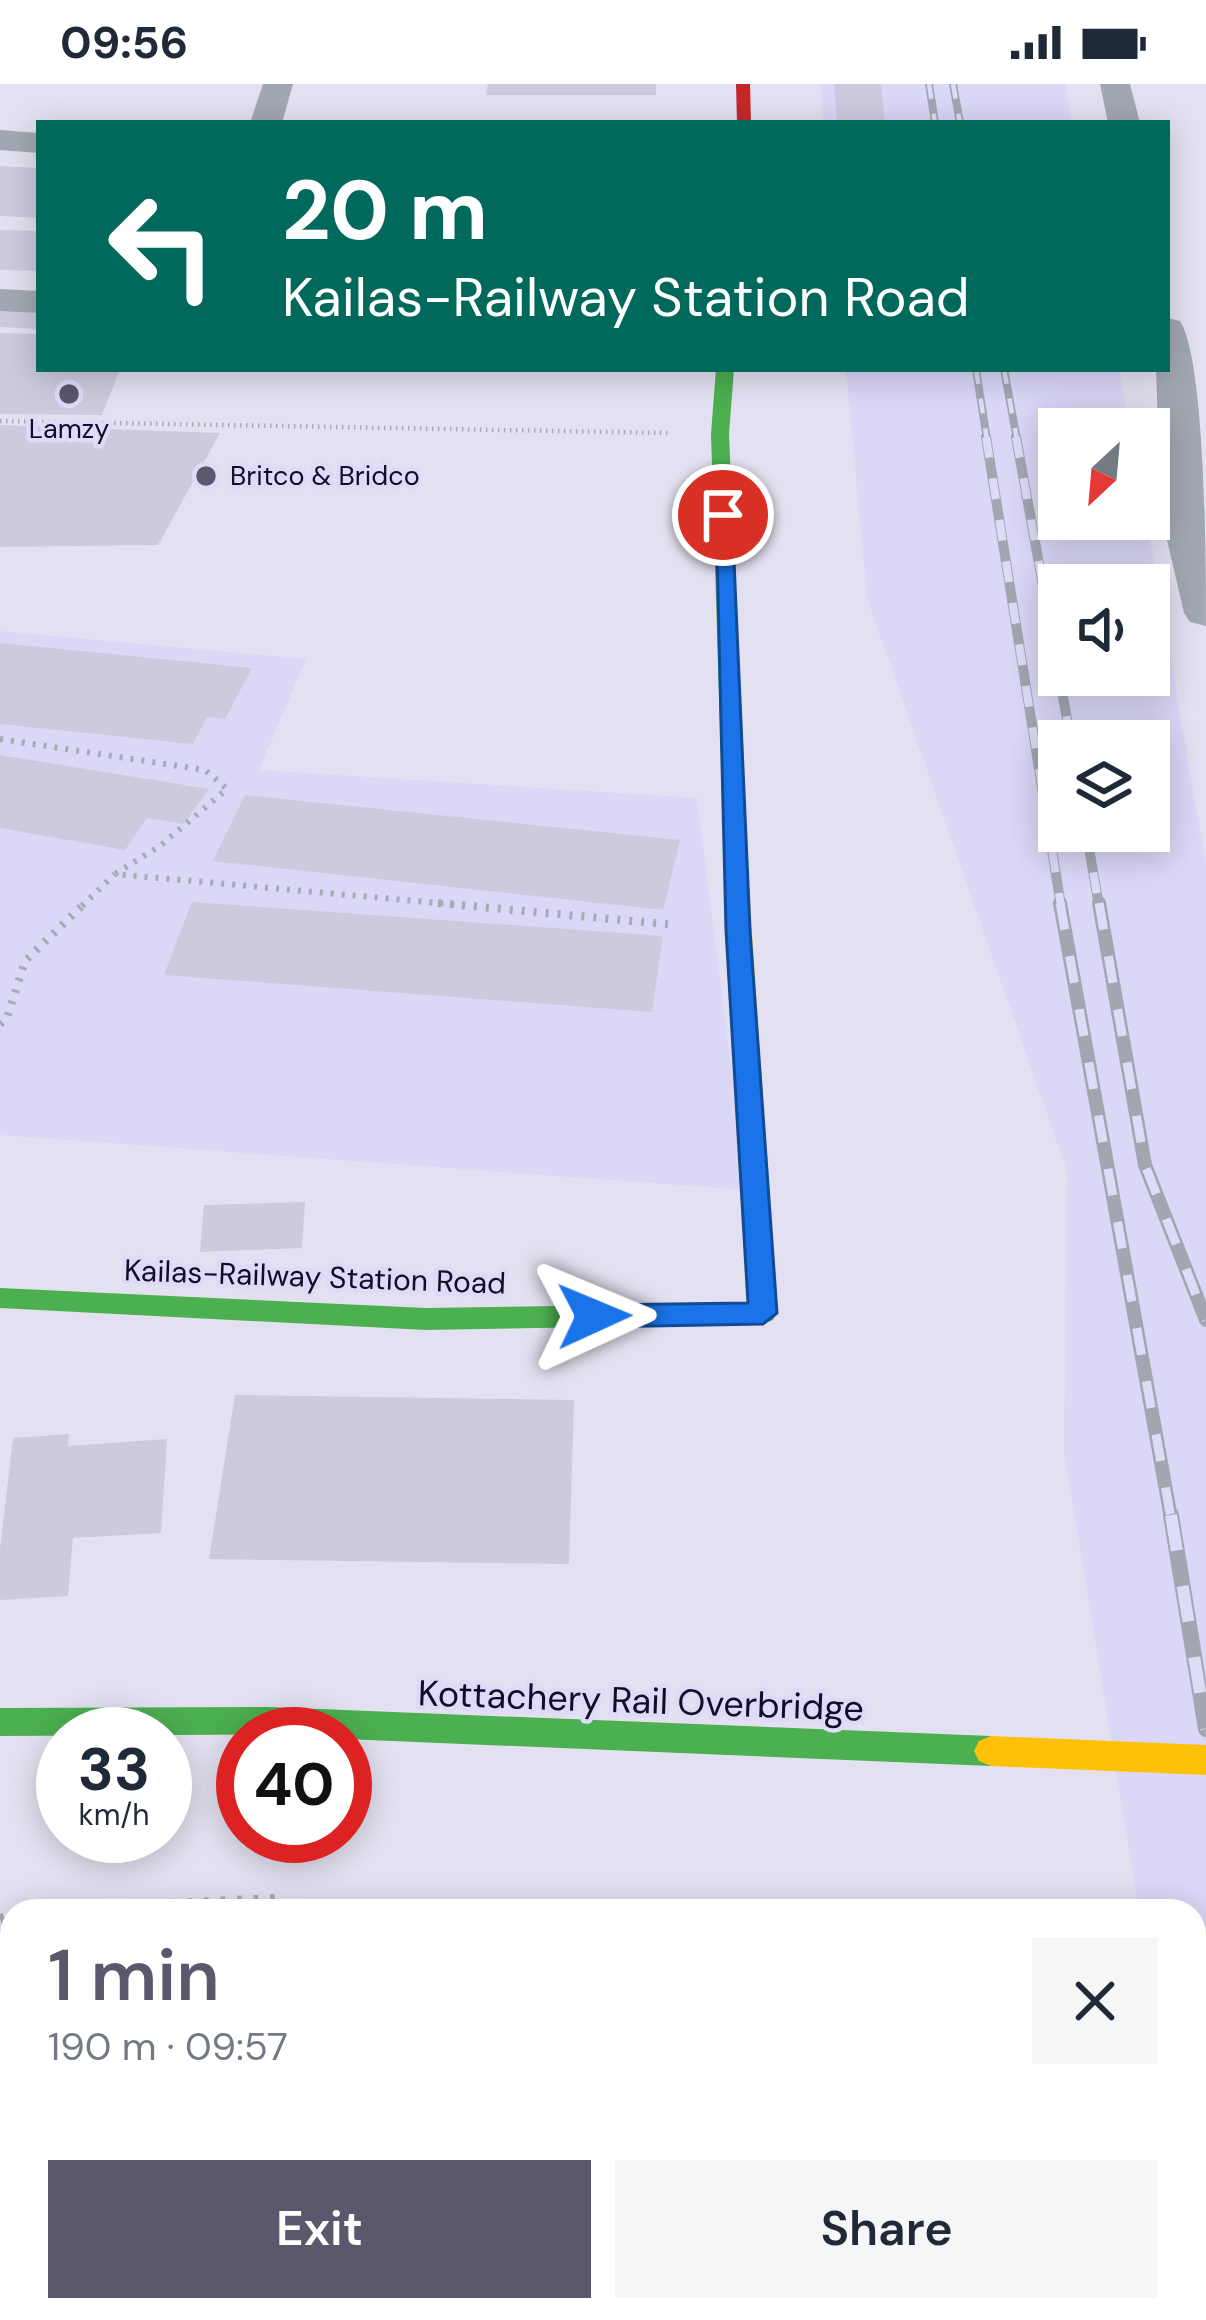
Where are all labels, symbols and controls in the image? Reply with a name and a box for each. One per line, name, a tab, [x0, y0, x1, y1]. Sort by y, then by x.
text: 09:56	[60, 13, 188, 72]
text: 20 m	[282, 156, 488, 265]
icon: left	[84, 168, 240, 324]
text: Kailas-Railway Station Road	[282, 262, 970, 333]
marker: Lamzy	[56, 381, 82, 407]
north arrow	[1038, 408, 1170, 540]
map controls	[1038, 408, 1170, 852]
place label: Lamzy	[29, 411, 109, 446]
place label: Britco & Bridco	[230, 458, 420, 493]
marker: Britco & Bridco	[193, 463, 219, 489]
pin	[672, 464, 774, 566]
icon: arrive	[690, 482, 756, 548]
button: sound	[1038, 564, 1170, 696]
button: layers	[1038, 720, 1170, 852]
street label: Kailas-Railway Station Road	[123, 1250, 507, 1303]
position arrow	[531, 1253, 657, 1379]
street label: Kottachery Rail Overbridge	[417, 1669, 865, 1732]
speed limit sign: 40	[216, 1707, 372, 1863]
text: 33	[78, 1730, 150, 1809]
text: km/h	[79, 1795, 149, 1834]
text: 1 min	[48, 1929, 220, 2022]
button: close	[1032, 1938, 1158, 2064]
text: 190 m · 09:57	[48, 2021, 288, 2072]
button: Exit	[48, 2160, 591, 2298]
button: Share	[615, 2160, 1158, 2298]

